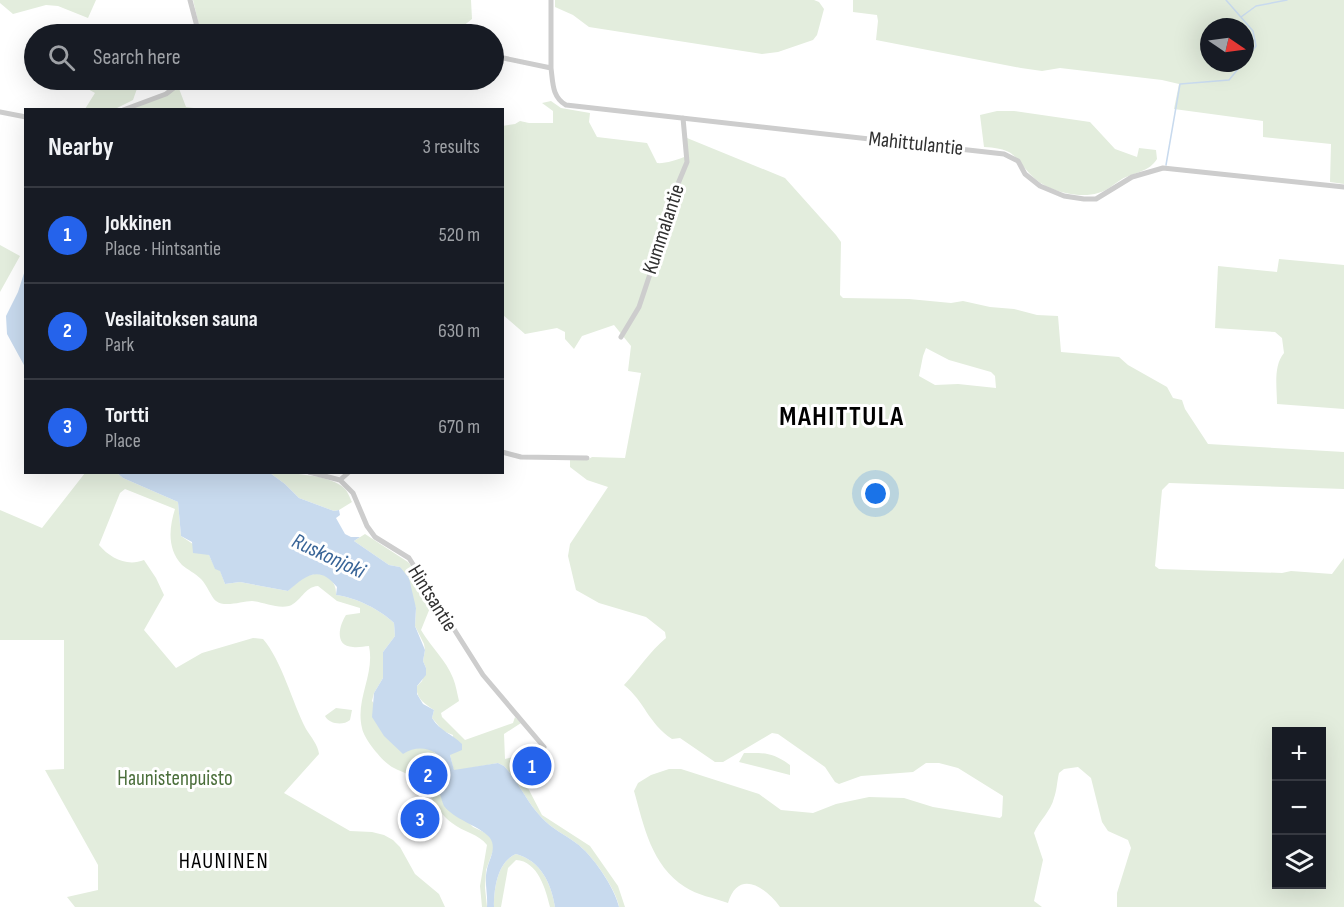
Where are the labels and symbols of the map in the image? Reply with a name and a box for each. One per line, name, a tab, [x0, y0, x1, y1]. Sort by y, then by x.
north arrow	[1200, 18, 1254, 72]
street label: Mahittulantie	[867, 126, 964, 161]
street label: Kummalantie	[637, 181, 690, 277]
district label: MAHITTULA	[779, 401, 905, 433]
your location	[861, 479, 890, 508]
water label: Ruskonjoki	[287, 528, 370, 585]
street label: Hintsantie	[403, 561, 463, 636]
pin: 1	[512, 744, 552, 789]
pin: 2	[408, 752, 448, 798]
park label: Haunistenpuisto	[117, 766, 233, 791]
pin: 3	[400, 796, 440, 842]
district label: HAUNINEN	[179, 848, 269, 875]

